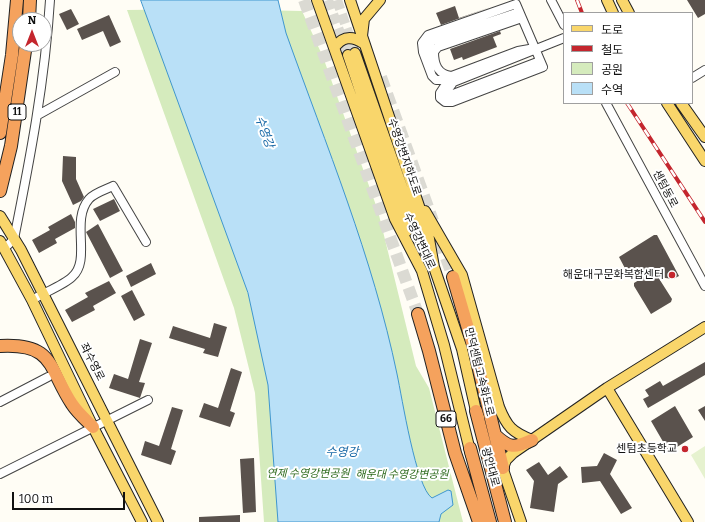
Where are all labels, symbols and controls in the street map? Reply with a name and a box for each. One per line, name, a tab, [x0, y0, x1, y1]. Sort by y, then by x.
north arrow	[12, 12, 52, 52]
legend	[563, 12, 693, 104]
text: N	[28, 14, 36, 27]
text: 도로	[601, 23, 623, 37]
text: 철도	[601, 43, 623, 57]
text: 공원	[601, 63, 623, 77]
text: 수역	[601, 83, 623, 97]
road number: 11	[8, 104, 26, 120]
water label: 수영강	[252, 114, 276, 150]
street label: 수영강변지하도로	[385, 117, 423, 197]
street label: 센텀동로	[650, 168, 680, 210]
street label: 수영강변대로	[400, 211, 438, 271]
place label: 해운대구문화복합센터	[563, 268, 664, 282]
marker: 해운대구문화복합센터	[667, 270, 677, 280]
street label: 만덕센텀고속화도로	[462, 326, 496, 418]
street label: 좌수영로	[77, 341, 107, 383]
road number: 66	[436, 411, 456, 427]
place label: 센텀초등학교	[616, 442, 677, 456]
marker: 센텀초등학교	[680, 444, 690, 454]
water label: 수영강	[325, 446, 359, 460]
street label: 광안대로	[478, 446, 502, 488]
park label: 연제 수영강변공원	[266, 467, 350, 481]
park label: 해운대 수영강변공원	[355, 468, 449, 482]
scale bar	[14, 484, 127, 510]
text: 100 m	[19, 492, 53, 506]

